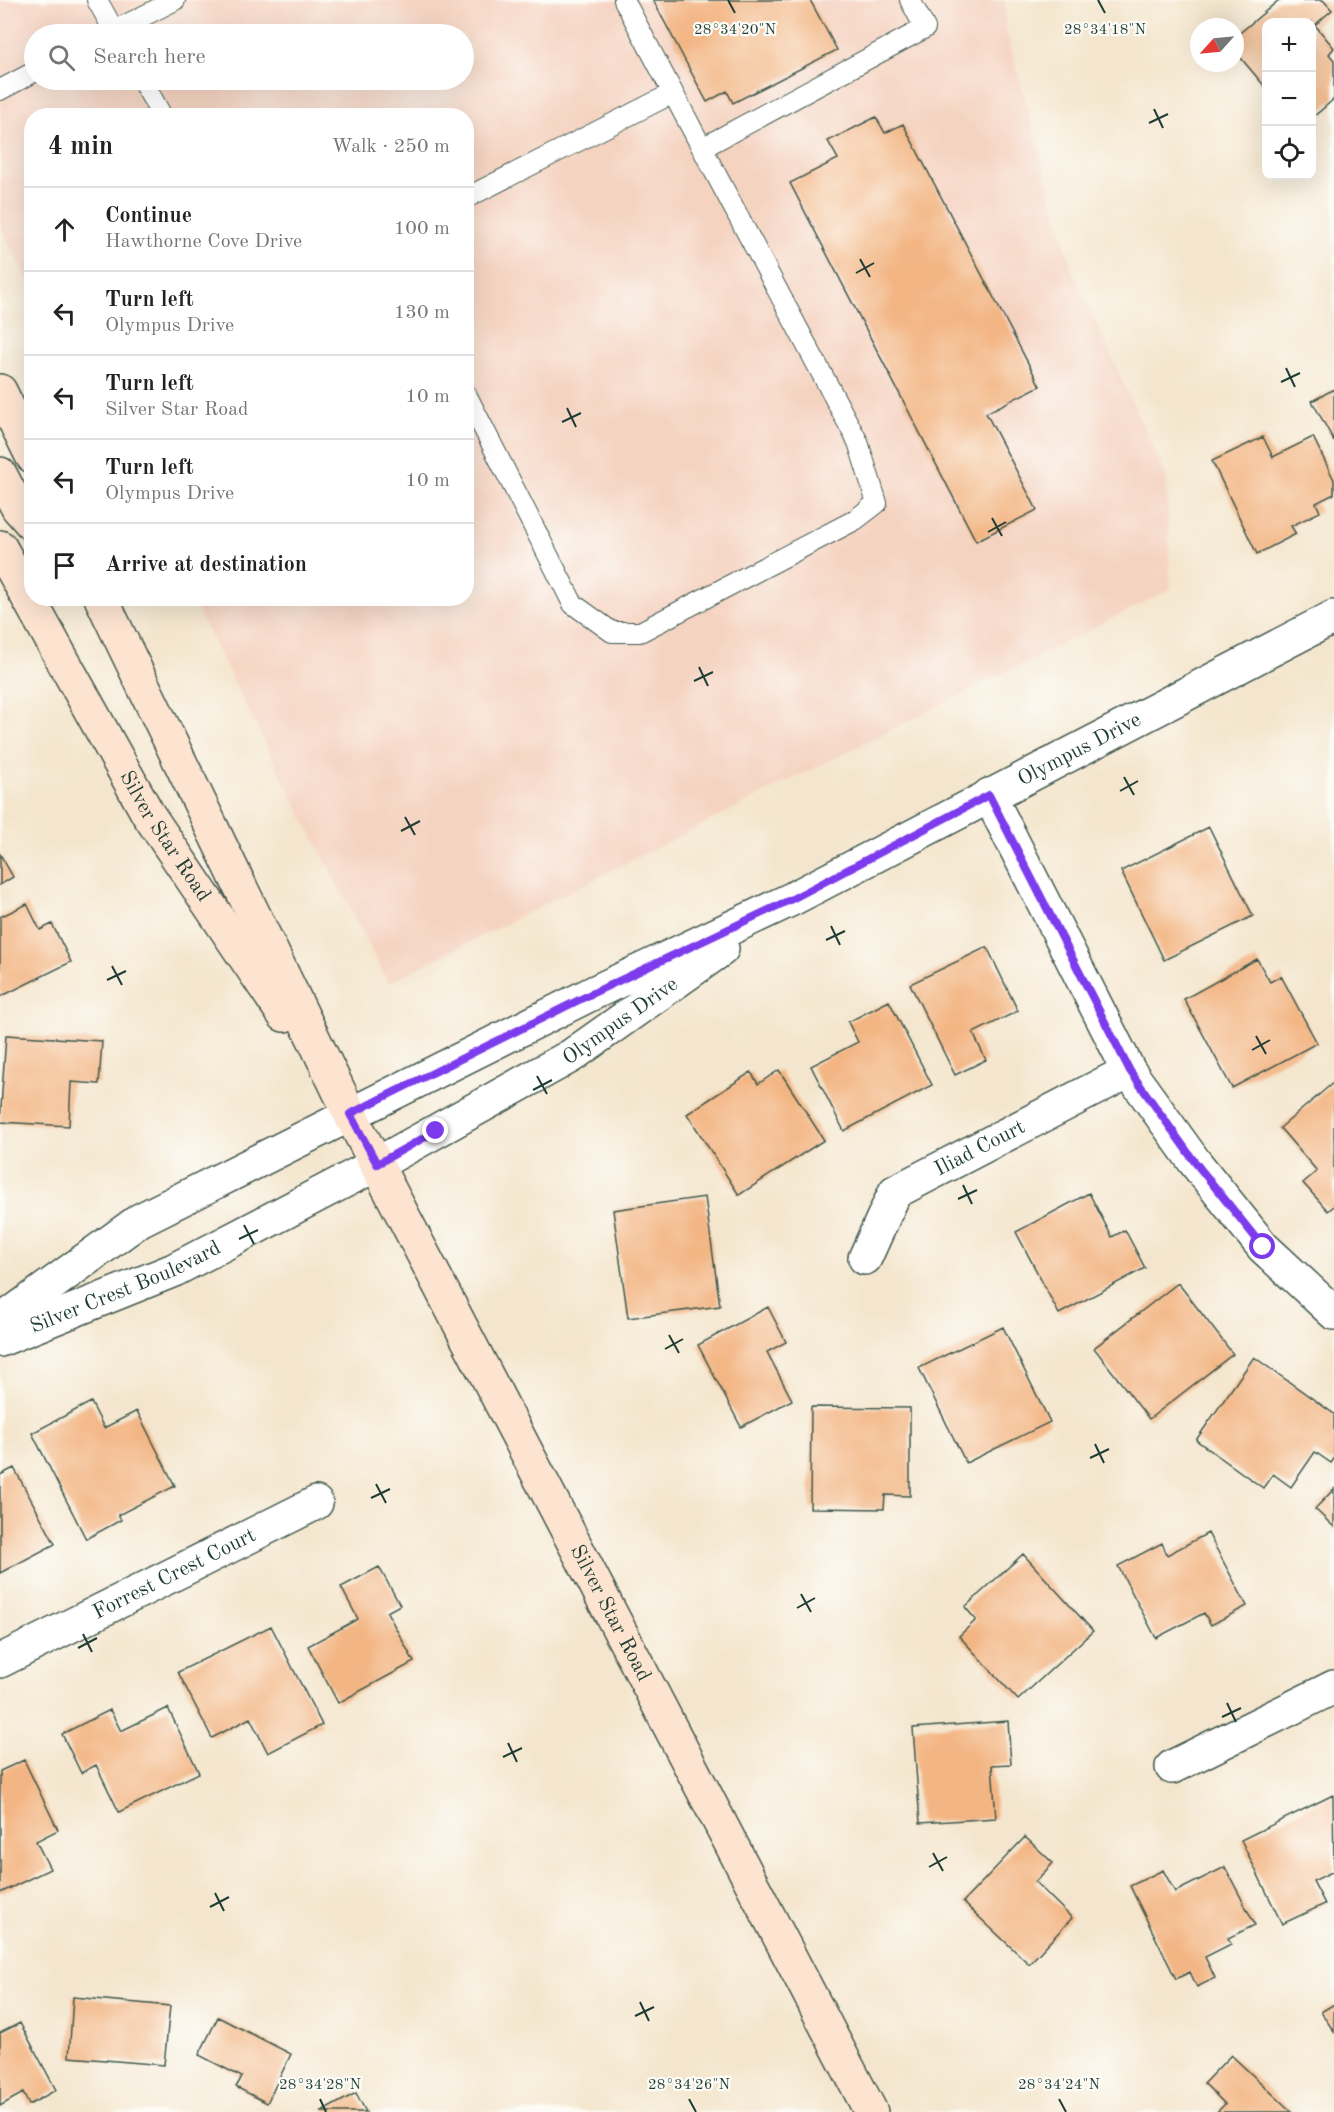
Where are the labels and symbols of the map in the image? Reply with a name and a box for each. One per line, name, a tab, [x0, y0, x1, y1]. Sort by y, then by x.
north arrow	[1190, 18, 1244, 72]
text: 28°34'20"N	[694, 23, 776, 38]
text: 28°34'18"N	[1064, 23, 1146, 38]
street label: Olympus Drive	[1014, 709, 1145, 790]
street label: Silver Star Road	[116, 767, 214, 905]
street label: Olympus Drive	[559, 973, 682, 1069]
street label: Iliad Court	[931, 1116, 1028, 1180]
route end	[422, 1117, 448, 1143]
route start	[1249, 1233, 1275, 1259]
street label: Silver Crest Boulevard	[27, 1237, 224, 1337]
street label: Forrest Crest Court	[90, 1524, 259, 1623]
street label: Silver Star Road	[566, 1541, 655, 1685]
text: 28°34'28"N	[279, 2078, 361, 2093]
text: 28°34'26"N	[648, 2078, 730, 2093]
text: 28°34'24"N	[1018, 2078, 1100, 2093]

